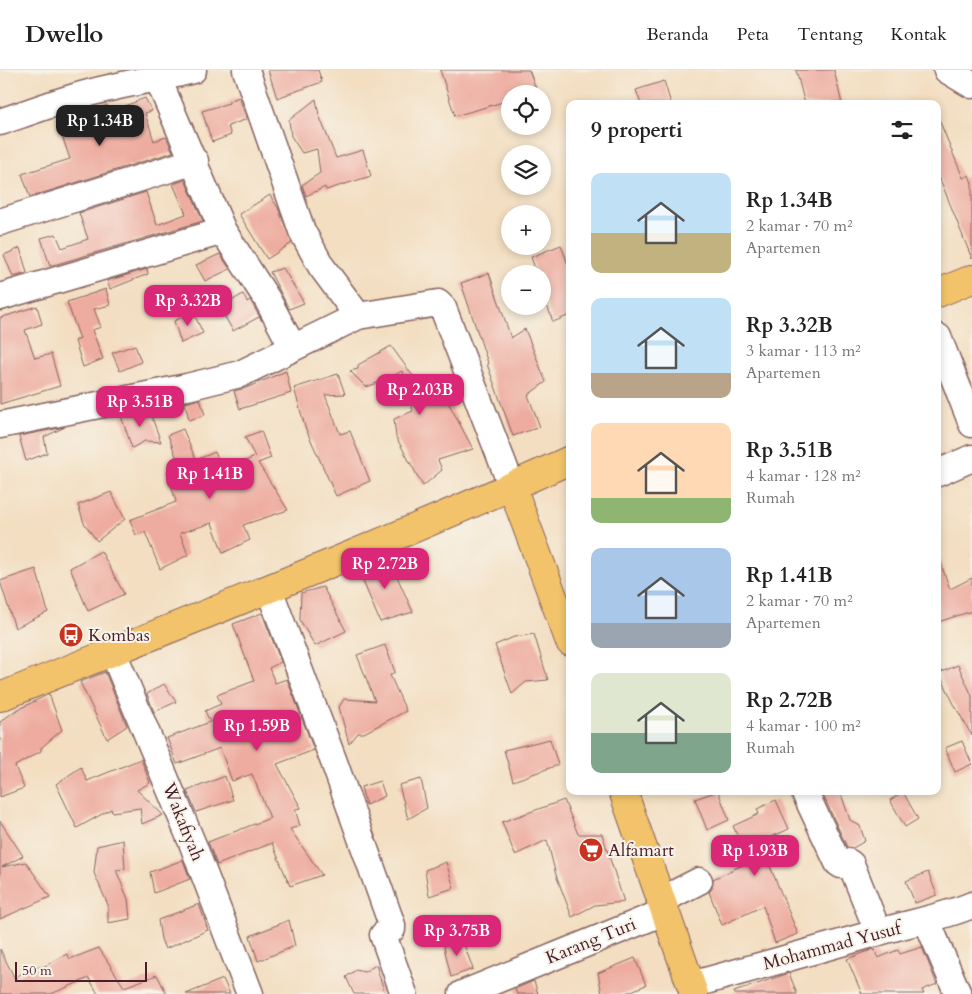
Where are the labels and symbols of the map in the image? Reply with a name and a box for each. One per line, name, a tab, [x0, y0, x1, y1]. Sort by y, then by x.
pin: Rp 1.34B	[48, 104, 152, 147]
pin: Rp 3.32B	[136, 284, 240, 327]
pin: Rp 2.03B	[368, 374, 472, 416]
pin: Rp 3.51B	[88, 386, 192, 428]
pin: Rp 1.41B	[158, 458, 262, 500]
pin: Rp 2.72B	[333, 548, 437, 590]
bus stop icon: Kombas	[58, 622, 84, 648]
place label: Kombas	[88, 623, 150, 648]
pin: Rp 1.59B	[205, 710, 309, 752]
street label: Wakafiyah	[156, 778, 210, 865]
pin: Rp 1.93B	[703, 834, 807, 877]
supermarket icon: Alfamart	[578, 837, 604, 863]
place label: Alfamart	[608, 838, 674, 863]
street label: Karang Turi	[542, 912, 640, 970]
pin: Rp 3.75B	[405, 914, 509, 957]
street label: Mohammad Yusuf	[760, 915, 907, 976]
scale bar	[15, 959, 148, 982]

